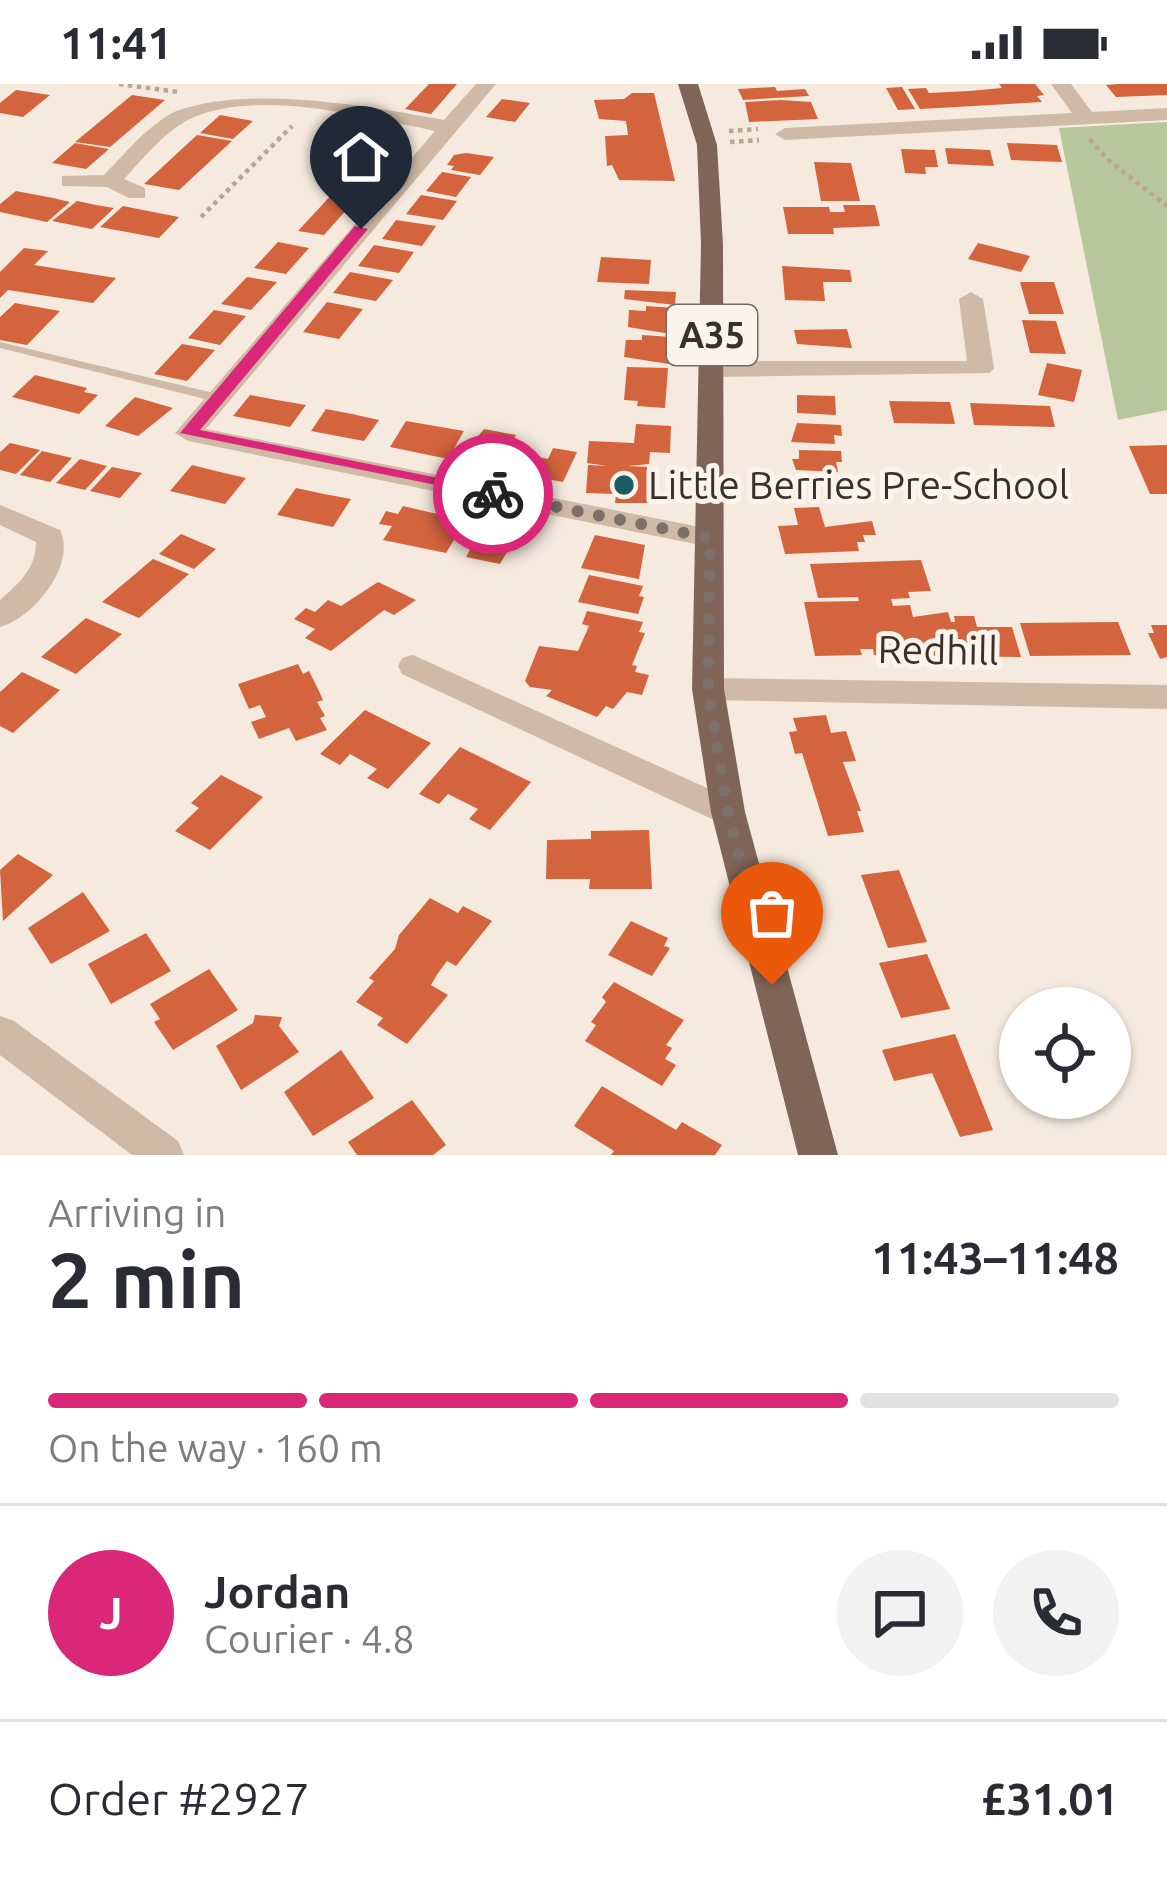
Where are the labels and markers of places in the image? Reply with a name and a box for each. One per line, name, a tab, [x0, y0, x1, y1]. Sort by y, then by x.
pin	[310, 106, 412, 229]
place label: Little Berries Pre-School	[648, 463, 1069, 506]
marker: Little Berries Pre-School	[611, 472, 637, 498]
pin	[721, 862, 823, 985]

